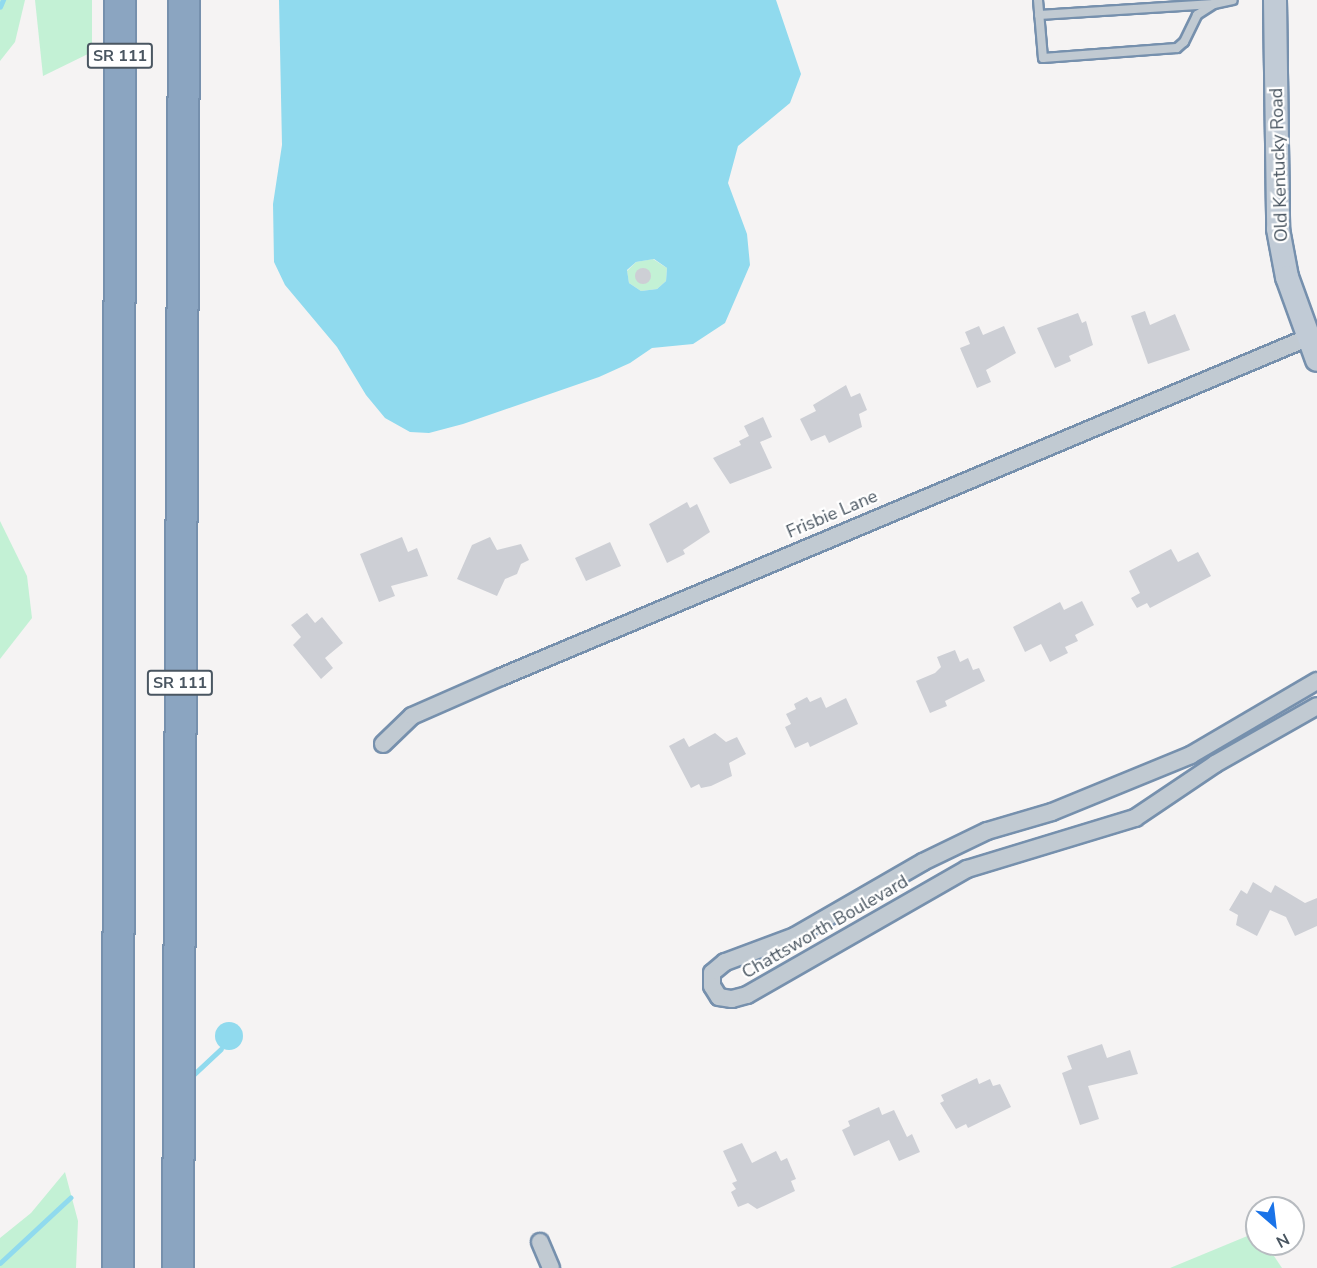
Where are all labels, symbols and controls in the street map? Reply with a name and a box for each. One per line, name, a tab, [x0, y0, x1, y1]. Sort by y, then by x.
road number: SR 111	[86, 43, 154, 69]
street label: Old Kentucky Road	[1266, 88, 1292, 242]
street label: Frisbie Lane	[783, 485, 881, 543]
road number: SR 111	[146, 670, 214, 696]
street label: Chattsworth Boulevard	[738, 871, 912, 983]
north arrow	[1245, 1196, 1305, 1256]
text: N	[1272, 1228, 1293, 1253]

